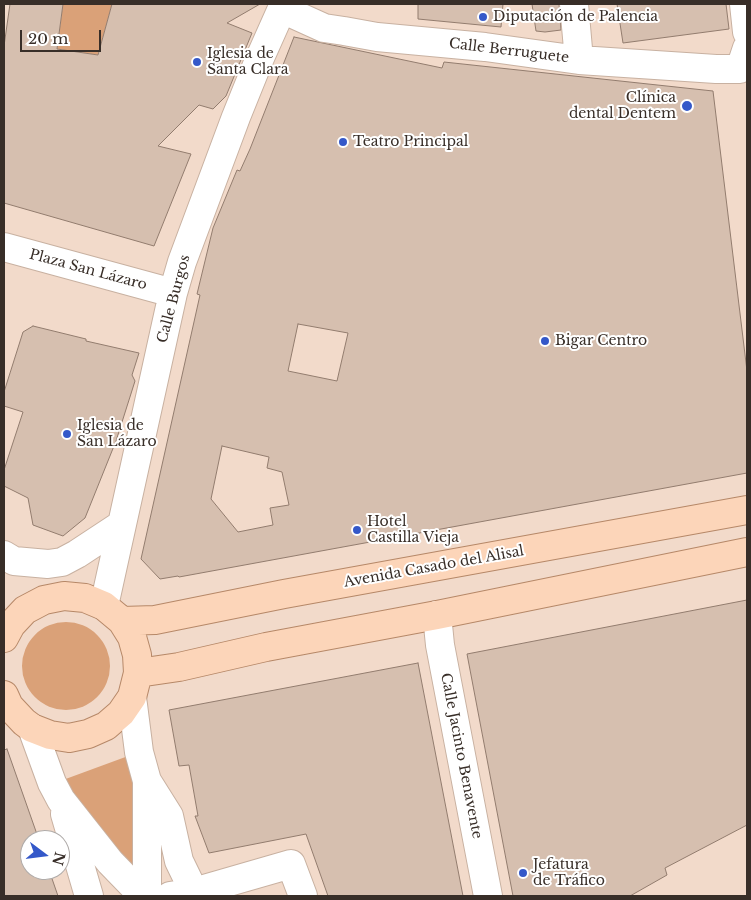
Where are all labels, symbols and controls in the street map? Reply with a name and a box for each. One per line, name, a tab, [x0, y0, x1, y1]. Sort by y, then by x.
place label: Diputación de Palencia	[493, 9, 658, 25]
marker: Diputación de Palencia	[477, 11, 489, 23]
scale bar	[22, 20, 104, 52]
text: 20 m	[28, 29, 68, 48]
street label: Calle Berruguete	[448, 35, 570, 67]
place label: Iglesia de Santa Clara	[207, 46, 288, 78]
marker: Iglesia de Santa Clara	[191, 56, 203, 68]
place label: Clínica dental Dentem	[569, 90, 676, 122]
marker: Clínica dental Dentem	[680, 99, 694, 113]
place label: Teatro Principal	[353, 134, 468, 150]
marker: Teatro Principal	[337, 136, 349, 148]
street label: Plaza San Lázaro	[27, 246, 149, 294]
street label: Calle Burgos	[154, 253, 194, 345]
place label: Bigar Centro	[555, 333, 647, 349]
marker: Bigar Centro	[539, 335, 551, 347]
place label: Iglesia de San Lázaro	[77, 418, 157, 451]
marker: Iglesia de San Lázaro	[61, 428, 73, 440]
place label: Hotel Castilla Vieja	[367, 514, 459, 546]
marker: Hotel Castilla Vieja	[351, 524, 363, 536]
street label: Avenida Casado del Alisal	[343, 543, 525, 591]
street label: Calle Jacinto Benavente	[437, 672, 485, 840]
north arrow	[20, 830, 70, 880]
text: N	[48, 850, 69, 867]
place label: Jefatura de Tráfico	[533, 857, 605, 890]
marker: Jefatura de Tráfico	[517, 867, 529, 879]

